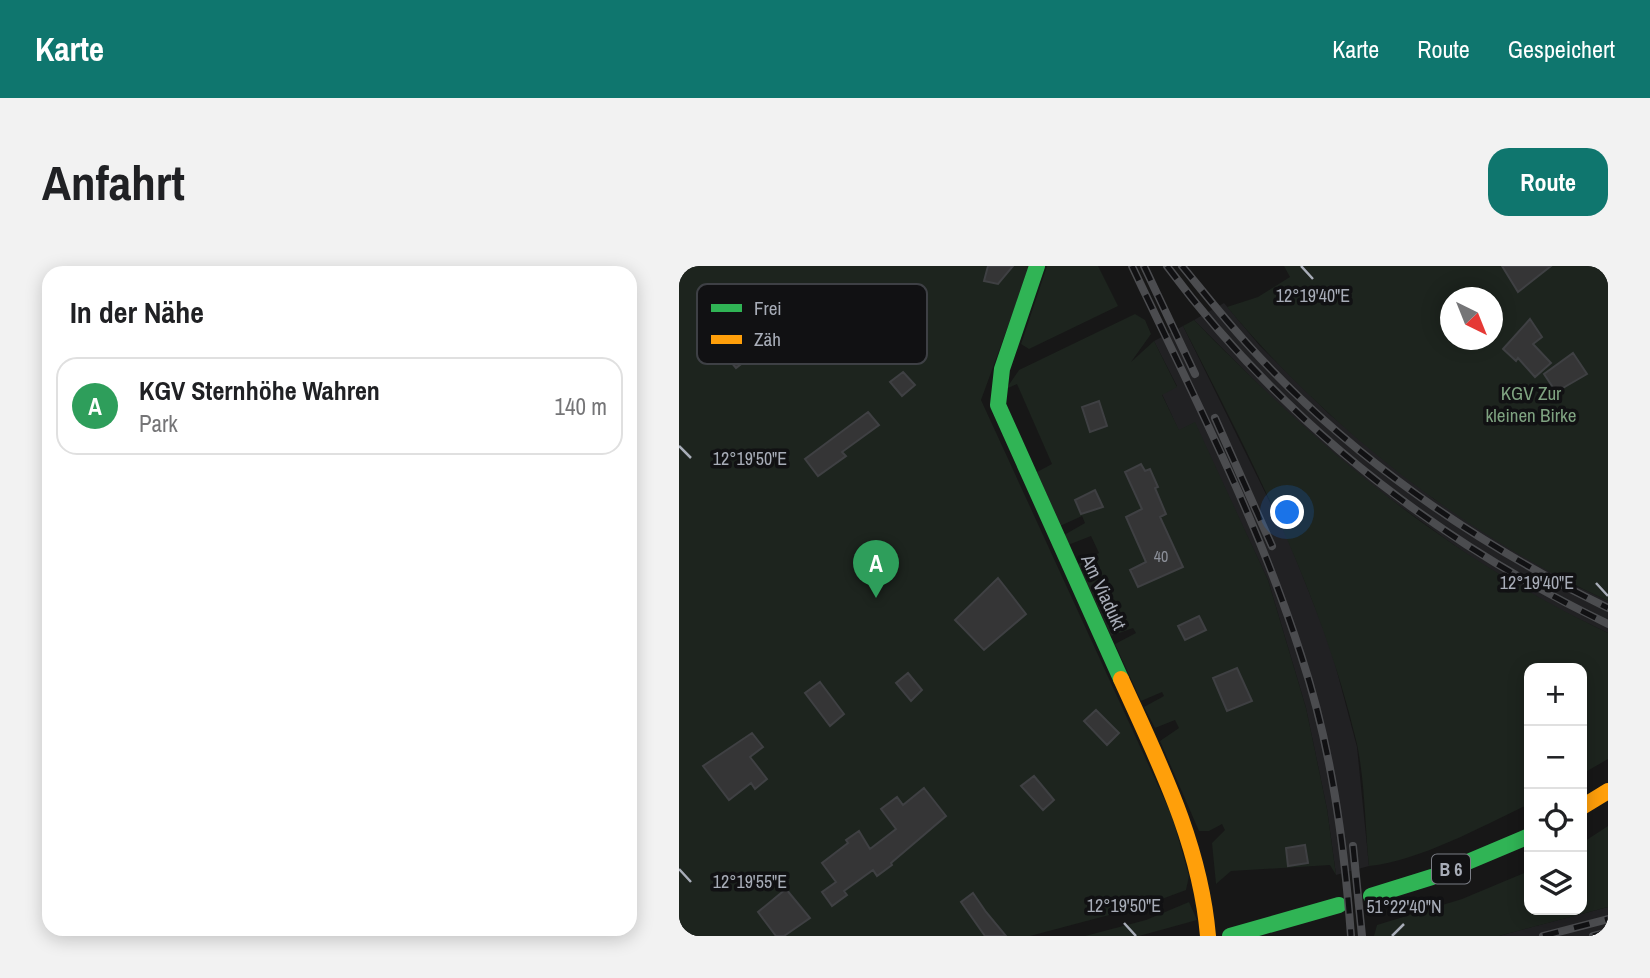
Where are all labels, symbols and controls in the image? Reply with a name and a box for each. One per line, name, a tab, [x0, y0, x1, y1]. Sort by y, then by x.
text: Karte	[35, 27, 104, 71]
text: Karte	[1332, 33, 1379, 65]
text: Route	[1417, 33, 1470, 65]
text: Gespeichert	[1508, 33, 1615, 65]
button: Route	[1488, 148, 1608, 216]
text: Anfahrt	[42, 149, 185, 215]
text: 12°19'40"E	[1276, 283, 1350, 308]
legend	[697, 284, 927, 364]
north arrow	[1440, 287, 1503, 350]
text: In der Nähe	[70, 292, 204, 332]
text: Frei	[754, 295, 782, 321]
text: Zäh	[754, 326, 781, 352]
text: KGV Sternhöhe Wahren	[139, 373, 380, 408]
park label: KGV Zur kleinen Birke	[1486, 380, 1576, 428]
text: A	[88, 391, 102, 422]
text: 140 m	[555, 391, 607, 422]
text: Park	[139, 408, 178, 439]
text: 12°19'50"E	[713, 446, 787, 471]
your location	[1270, 495, 1304, 529]
pin: A	[853, 540, 899, 598]
house number: 40	[1154, 545, 1168, 567]
street label: Am Viadukt	[1075, 549, 1133, 634]
text: 12°19'40"E	[1500, 570, 1574, 595]
map controls	[1524, 663, 1587, 915]
button: +	[1524, 663, 1587, 726]
button: −	[1524, 726, 1587, 789]
button: locate	[1524, 789, 1587, 852]
button: layers	[1524, 852, 1587, 915]
road number: B 6	[1432, 854, 1470, 884]
text: 12°19'55"E	[713, 869, 787, 894]
text: 12°19'50"E	[1087, 893, 1161, 918]
text: 51°22'40"N	[1366, 894, 1442, 919]

